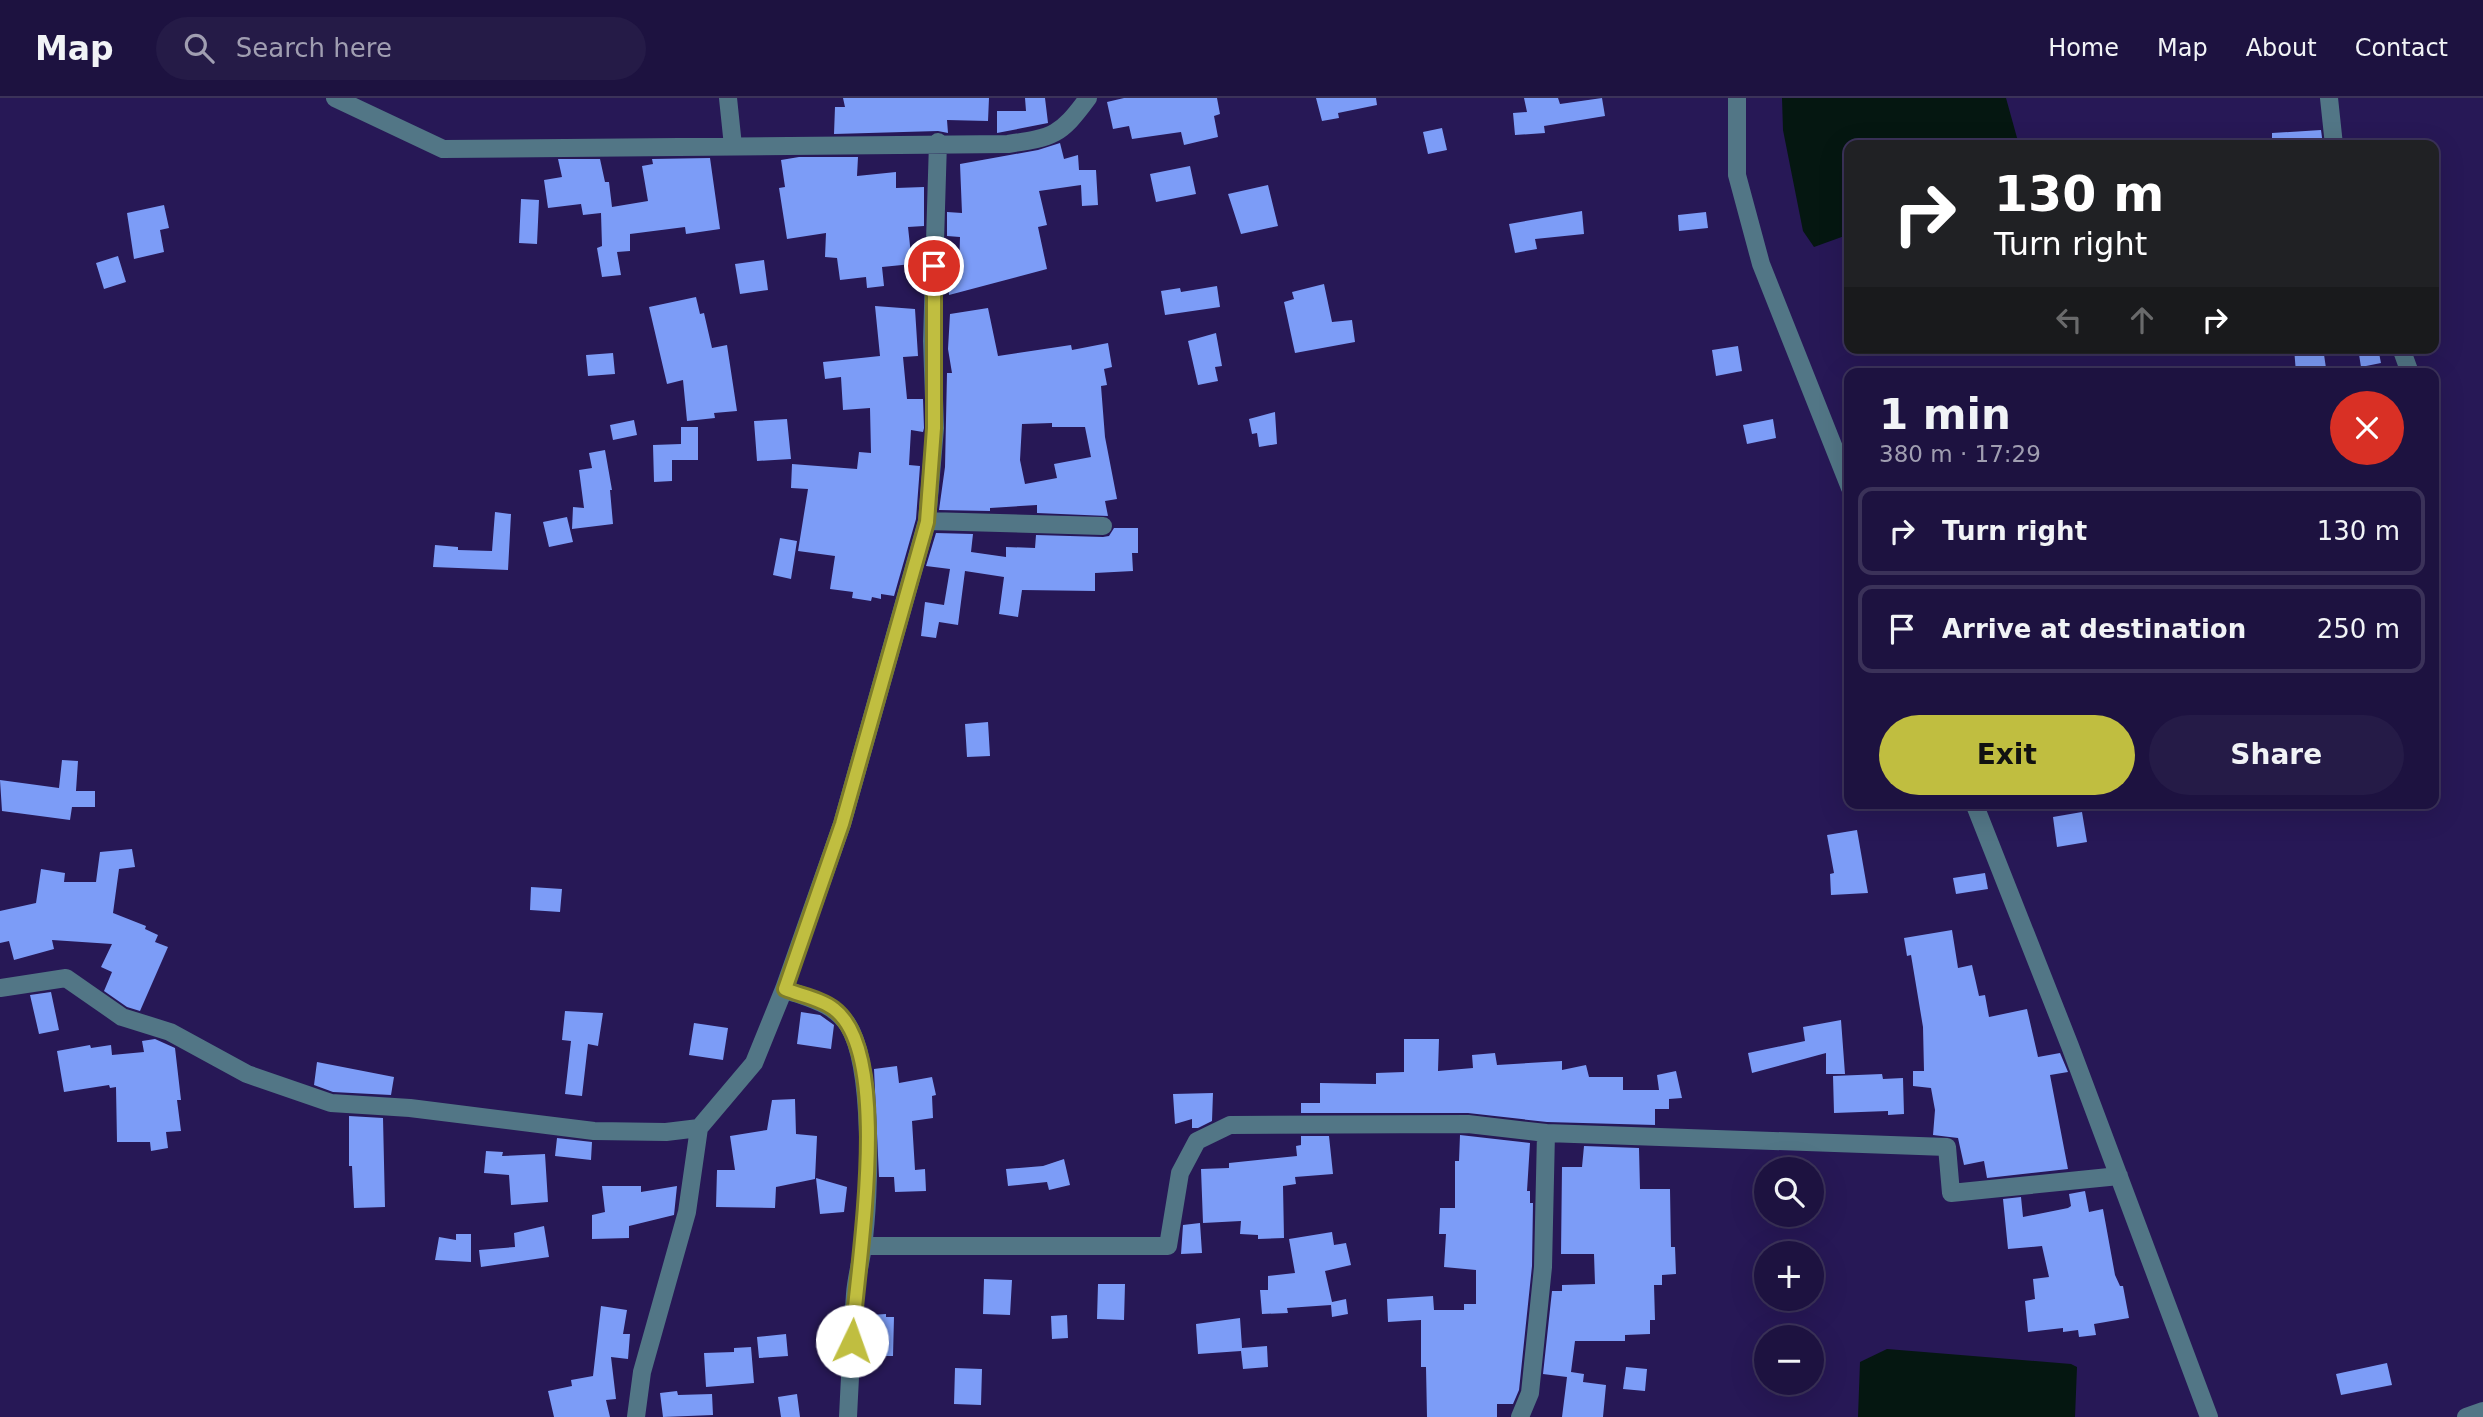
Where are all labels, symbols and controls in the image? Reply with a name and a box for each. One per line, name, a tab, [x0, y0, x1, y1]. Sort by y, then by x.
search box	[156, 17, 646, 80]
text: Map	[35, 29, 114, 68]
icon: search	[180, 29, 218, 67]
text: Search here	[236, 33, 392, 63]
text: Home	[2048, 34, 2119, 62]
text: Map	[2157, 34, 2208, 62]
text: About	[2246, 34, 2317, 62]
text: Contact	[2355, 34, 2448, 62]
text: 130 m	[1994, 166, 2164, 223]
icon: right	[1879, 168, 1970, 259]
text: Turn right	[1994, 225, 2147, 263]
pin	[904, 236, 964, 296]
icon: arrive	[915, 247, 953, 285]
icon: left	[2050, 301, 2088, 339]
icon: ahead	[2123, 301, 2161, 339]
icon: right	[2196, 301, 2234, 339]
text: 1 min	[1879, 390, 2011, 439]
button: close	[2330, 391, 2404, 465]
text: 380 m · 17:29	[1879, 441, 2041, 467]
icon: right	[1883, 512, 1921, 550]
text: Turn right	[1942, 516, 2087, 546]
text: 130 m	[2317, 516, 2400, 546]
icon: arrive	[1883, 610, 1921, 648]
text: Arrive at destination	[1942, 614, 2246, 644]
text: 250 m	[2317, 614, 2400, 644]
button: Exit	[1879, 715, 2135, 795]
button: Share	[2149, 715, 2404, 795]
map controls	[1754, 1157, 1824, 1395]
button: search	[1754, 1157, 1824, 1227]
button: +	[1754, 1241, 1824, 1311]
position arrow	[815, 1304, 889, 1378]
button: −	[1754, 1325, 1824, 1395]

